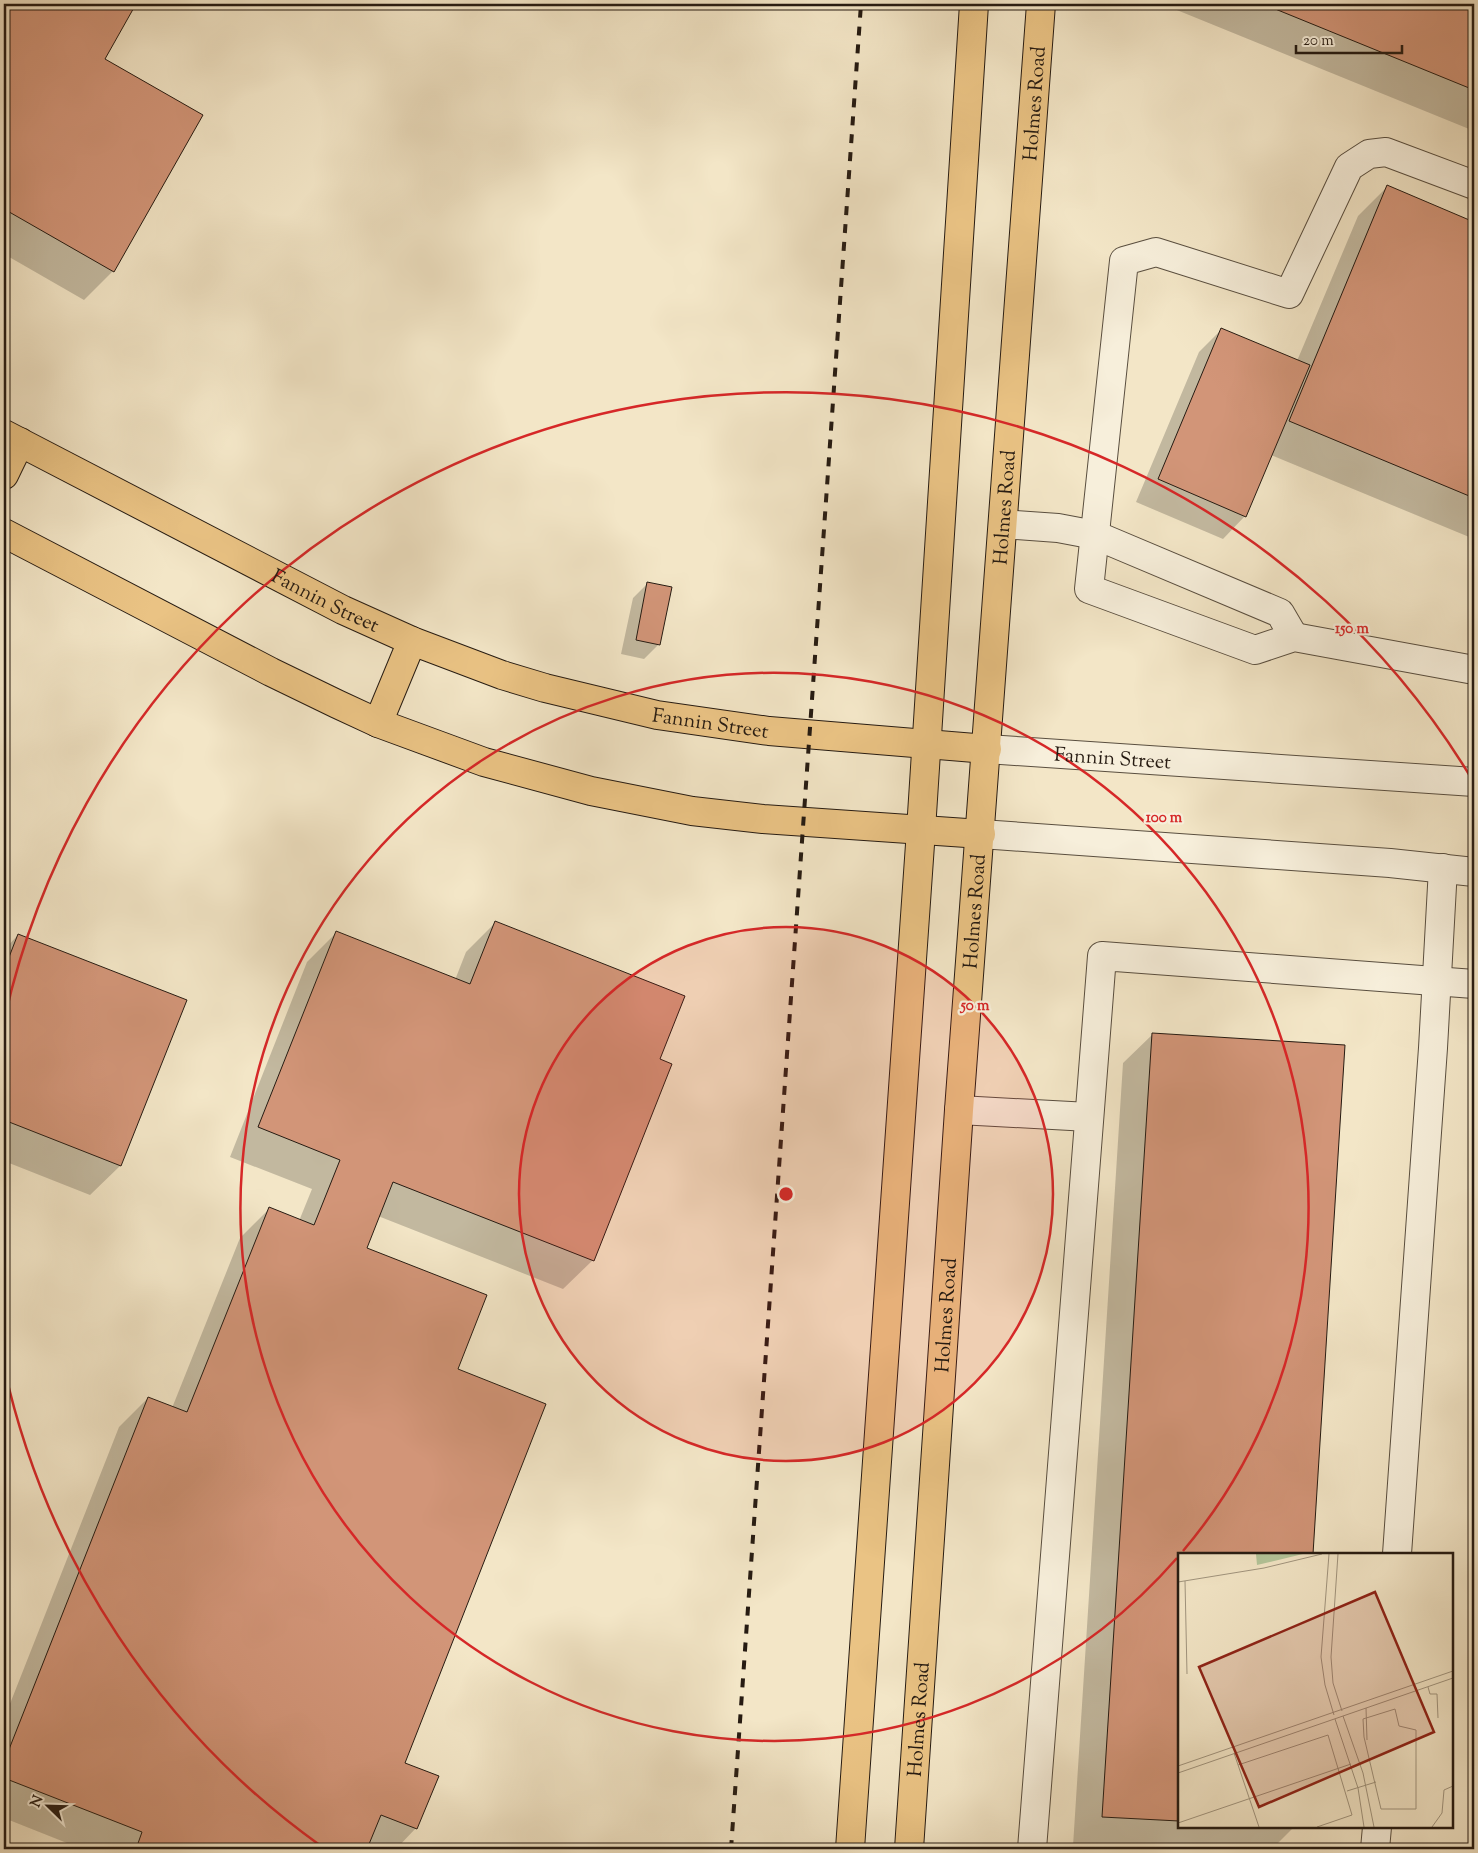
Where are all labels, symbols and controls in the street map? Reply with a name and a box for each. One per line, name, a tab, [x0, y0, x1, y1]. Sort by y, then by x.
scale bar	[1296, 22, 1402, 54]
text: 20 m	[1303, 31, 1334, 52]
street label: Holmes Road	[1017, 45, 1055, 162]
street label: Holmes Road	[987, 449, 1025, 566]
street label: Fannin Street	[265, 563, 383, 641]
text: 150 m	[1335, 619, 1369, 640]
street label: Fannin Street	[650, 702, 770, 748]
street label: Fannin Street	[1053, 742, 1172, 778]
text: 100 m	[1146, 808, 1183, 829]
street label: Holmes Road	[958, 853, 995, 970]
text: 50 m	[960, 996, 990, 1017]
centre of rings	[777, 1185, 795, 1203]
street label: Holmes Road	[929, 1257, 966, 1374]
inset map	[1178, 1553, 1453, 1828]
street label: Holmes Road	[902, 1661, 939, 1778]
north arrow	[22, 1780, 72, 1830]
text: N	[26, 1793, 49, 1811]

